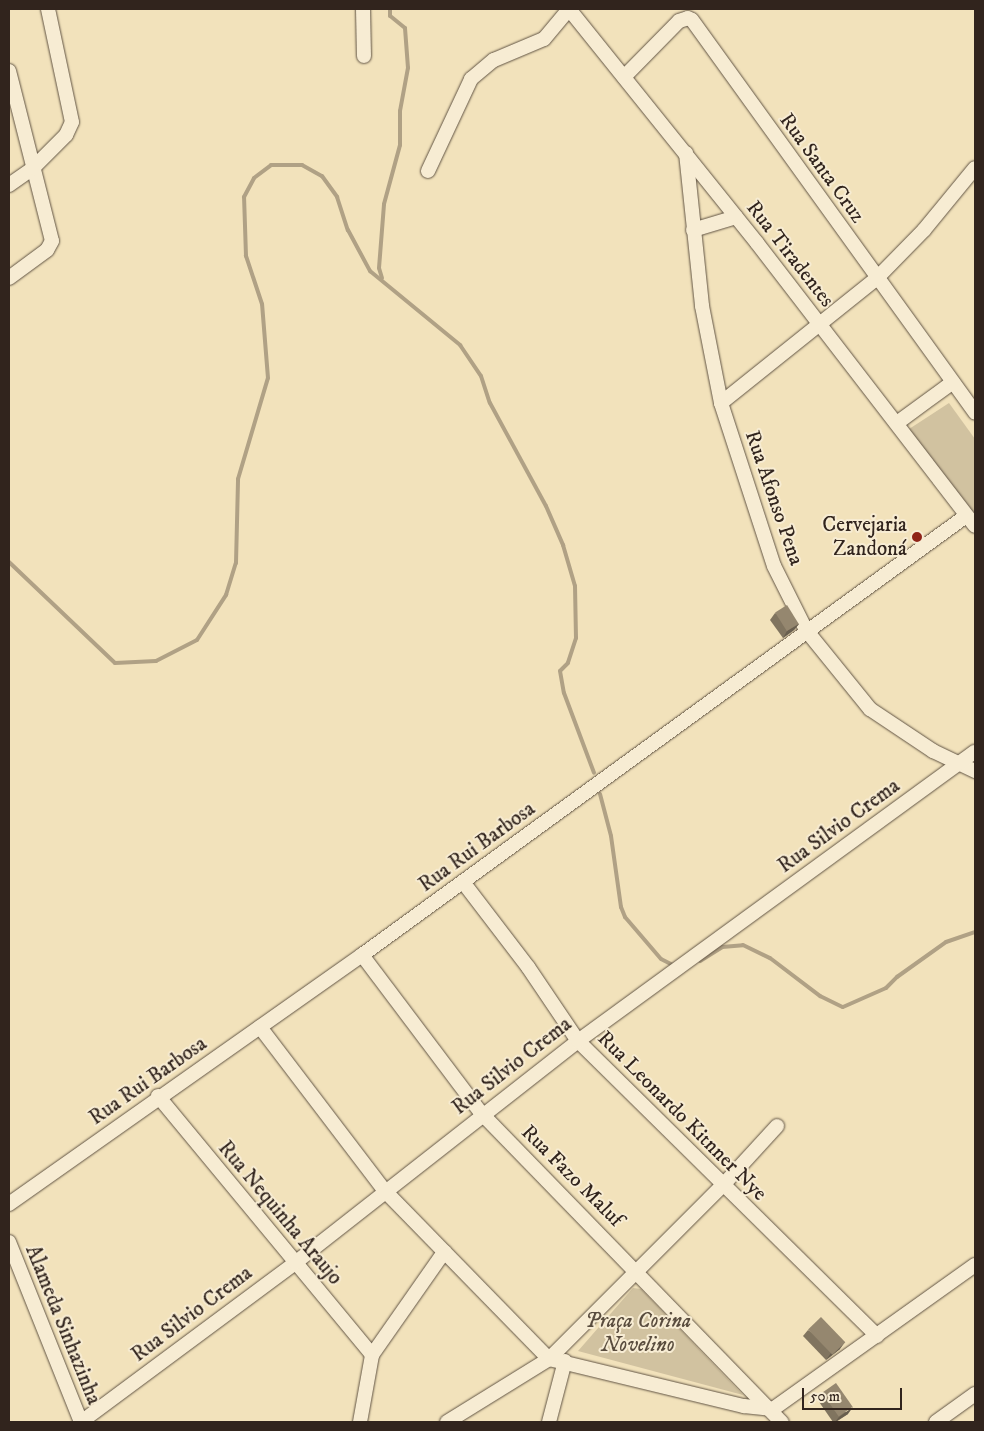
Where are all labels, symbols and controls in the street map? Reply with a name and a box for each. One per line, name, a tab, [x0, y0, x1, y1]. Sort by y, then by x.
street label: Rua Santa Cruz	[774, 108, 870, 228]
street label: Rua Tiradentes	[741, 196, 839, 312]
street label: Rua Afonso Pena	[739, 427, 809, 569]
place label: Cervejaria Zandoná	[822, 512, 907, 562]
marker: Cervejaria Zandoná	[911, 531, 923, 543]
street label: Rua Silvio Crema	[773, 773, 905, 879]
street label: Rua Rui Barbosa	[414, 796, 540, 898]
street label: Rua Silvio Crema	[447, 1012, 577, 1120]
street label: Rua Leonardo Kitnner Nye	[592, 1026, 772, 1206]
street label: Rua Rui Barbosa	[84, 1031, 212, 1131]
street label: Rua Fazo Maluf	[516, 1120, 628, 1232]
street label: Rua Nequinha Araujo	[213, 1136, 347, 1290]
street label: Alameda Sinhazinha	[20, 1242, 106, 1408]
street label: Rua Silvio Crema	[127, 1260, 257, 1368]
park label: Praça Corina Novelino	[585, 1308, 691, 1358]
scale bar	[804, 1378, 904, 1410]
text: 50 m	[810, 1387, 840, 1406]

